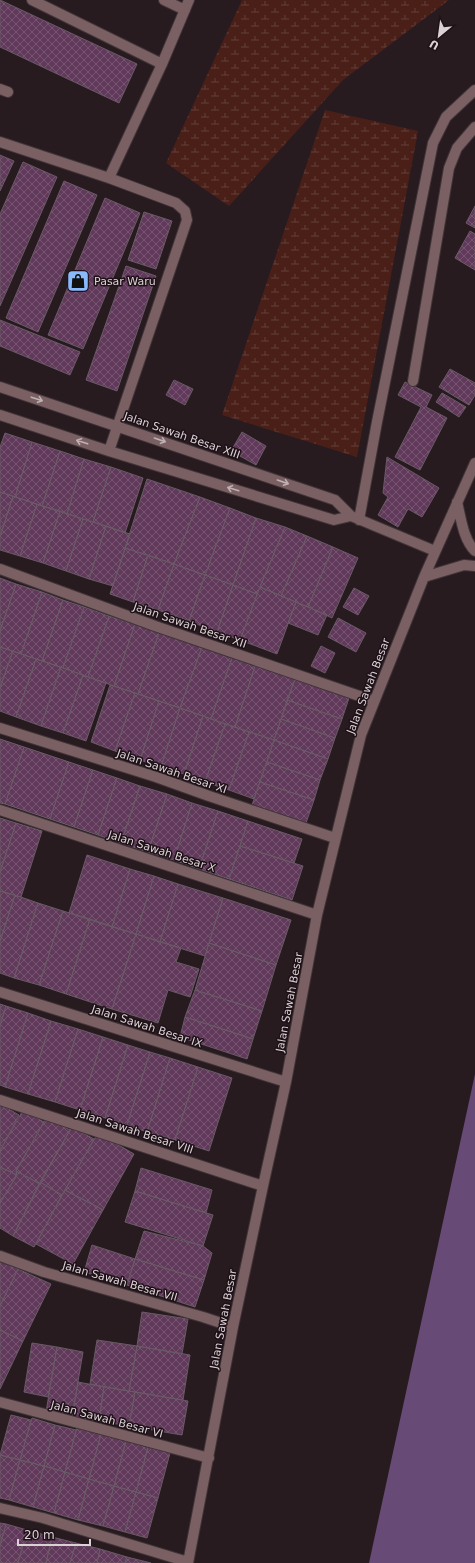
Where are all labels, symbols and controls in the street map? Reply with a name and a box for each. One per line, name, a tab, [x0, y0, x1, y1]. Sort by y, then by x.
north arrow	[419, 16, 459, 56]
text: U	[427, 36, 441, 52]
shop icon: Pasar Waru	[65, 268, 91, 294]
place label: Pasar Waru	[94, 275, 156, 288]
one-way arrow	[30, 396, 43, 403]
street label: Jalan Sawah Besar XIII	[121, 409, 242, 462]
one-way arrow	[154, 437, 166, 445]
one-way arrow	[76, 438, 88, 446]
one-way arrow	[277, 479, 289, 487]
one-way arrow	[227, 485, 240, 492]
street label: Jalan Sawah Besar XII	[131, 600, 248, 651]
street label: Jalan Sawah Besar	[344, 636, 393, 737]
street label: Jalan Sawah Besar XI	[114, 746, 229, 796]
street label: Jalan Sawah Besar X	[105, 828, 218, 875]
street label: Jalan Sawah Besar	[273, 951, 306, 1054]
street label: Jalan Sawah Besar IX	[89, 1002, 204, 1051]
street label: Jalan Sawah Besar VIII	[74, 1106, 195, 1157]
street label: Jalan Sawah Besar VII	[60, 1259, 179, 1304]
street label: Jalan Sawah Besar	[207, 1268, 240, 1371]
street label: Jalan Sawah Besar VI	[48, 1398, 164, 1441]
scale bar	[18, 1521, 90, 1547]
text: 20 m	[24, 1528, 55, 1542]

